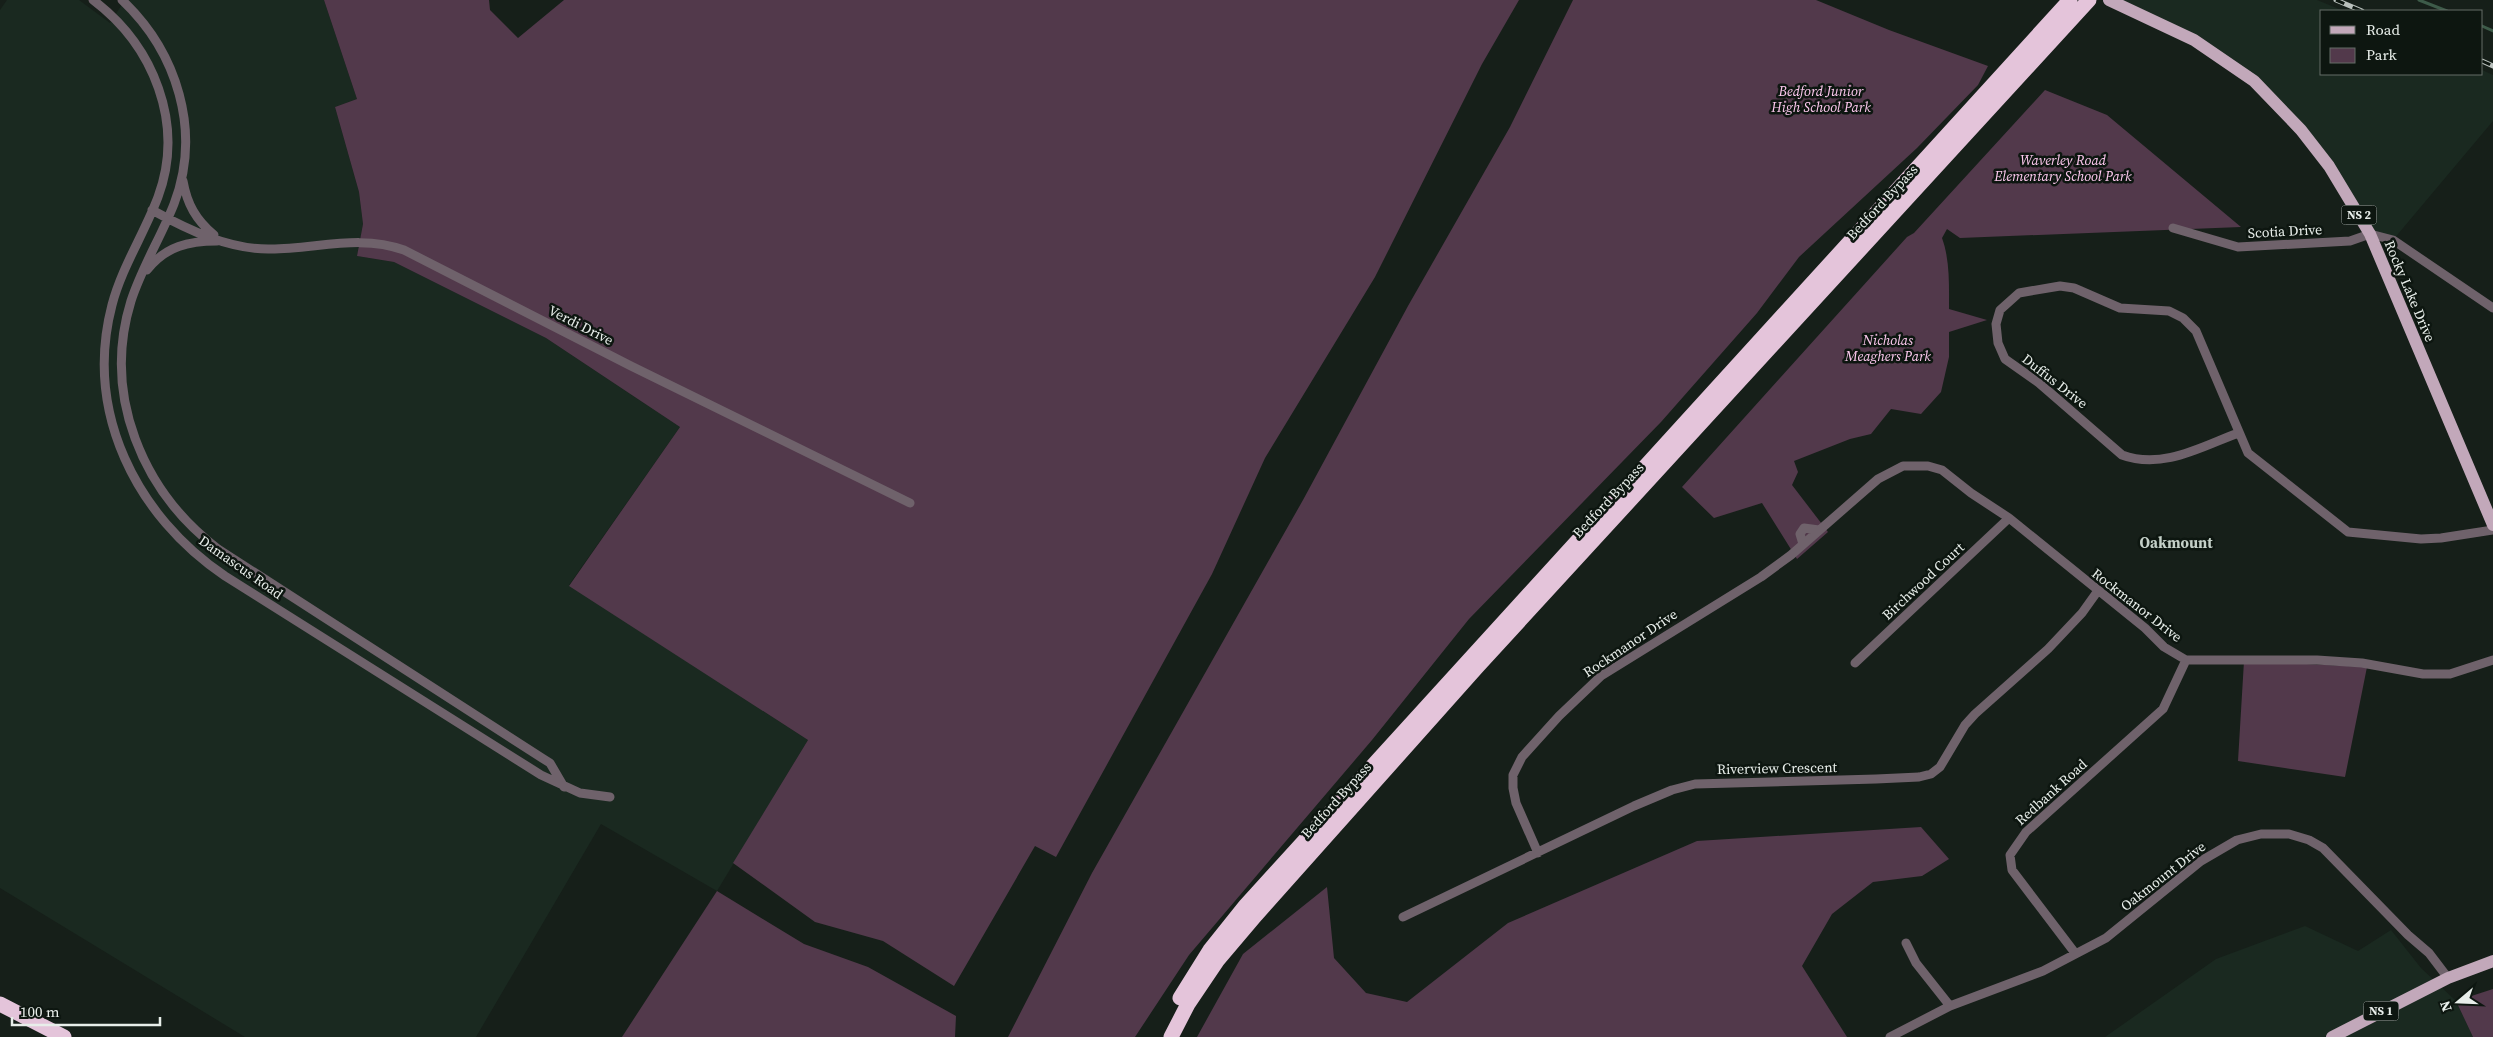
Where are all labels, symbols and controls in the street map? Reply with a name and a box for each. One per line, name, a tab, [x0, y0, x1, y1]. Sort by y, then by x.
legend	[2320, 10, 2483, 75]
text: Road	[2366, 19, 2400, 40]
text: Park	[2366, 44, 2398, 65]
park label: Bedford Junior High School Park	[1770, 81, 1871, 117]
park label: Waverley Road Elementary School Park	[1993, 150, 2132, 186]
street label: Bedford Bypass	[1842, 160, 1922, 244]
road number: NS 2	[2342, 206, 2376, 224]
street label: Scotia Drive	[2247, 219, 2323, 243]
street label: Rocky Lake Drive	[2380, 237, 2440, 345]
street label: Verdi Drive	[545, 300, 617, 350]
park label: Nicholas Meaghers Park	[1844, 330, 1931, 366]
street label: Duffus Drive	[2018, 349, 2092, 413]
street label: Bedford Bypass	[1568, 458, 1648, 542]
street label: Damascus Road	[195, 530, 287, 604]
district label: Oakmount	[2139, 532, 2213, 553]
street label: Birchwood Court	[1878, 537, 1969, 624]
street label: Rockmanor Drive	[2088, 563, 2186, 647]
street label: Rockmanor Drive	[1579, 604, 1681, 682]
street label: Redbank Road	[2011, 754, 2091, 830]
street label: Bedford Bypass	[1296, 757, 1376, 843]
street label: Riverview Crescent	[1717, 757, 1838, 779]
street label: Oakmount Drive	[2116, 836, 2210, 916]
north arrow	[2433, 977, 2483, 1027]
scale bar	[12, 994, 160, 1026]
text: N	[2435, 998, 2457, 1014]
text: 100 m	[20, 1001, 60, 1022]
road number: NS 1	[2364, 1001, 2398, 1020]

